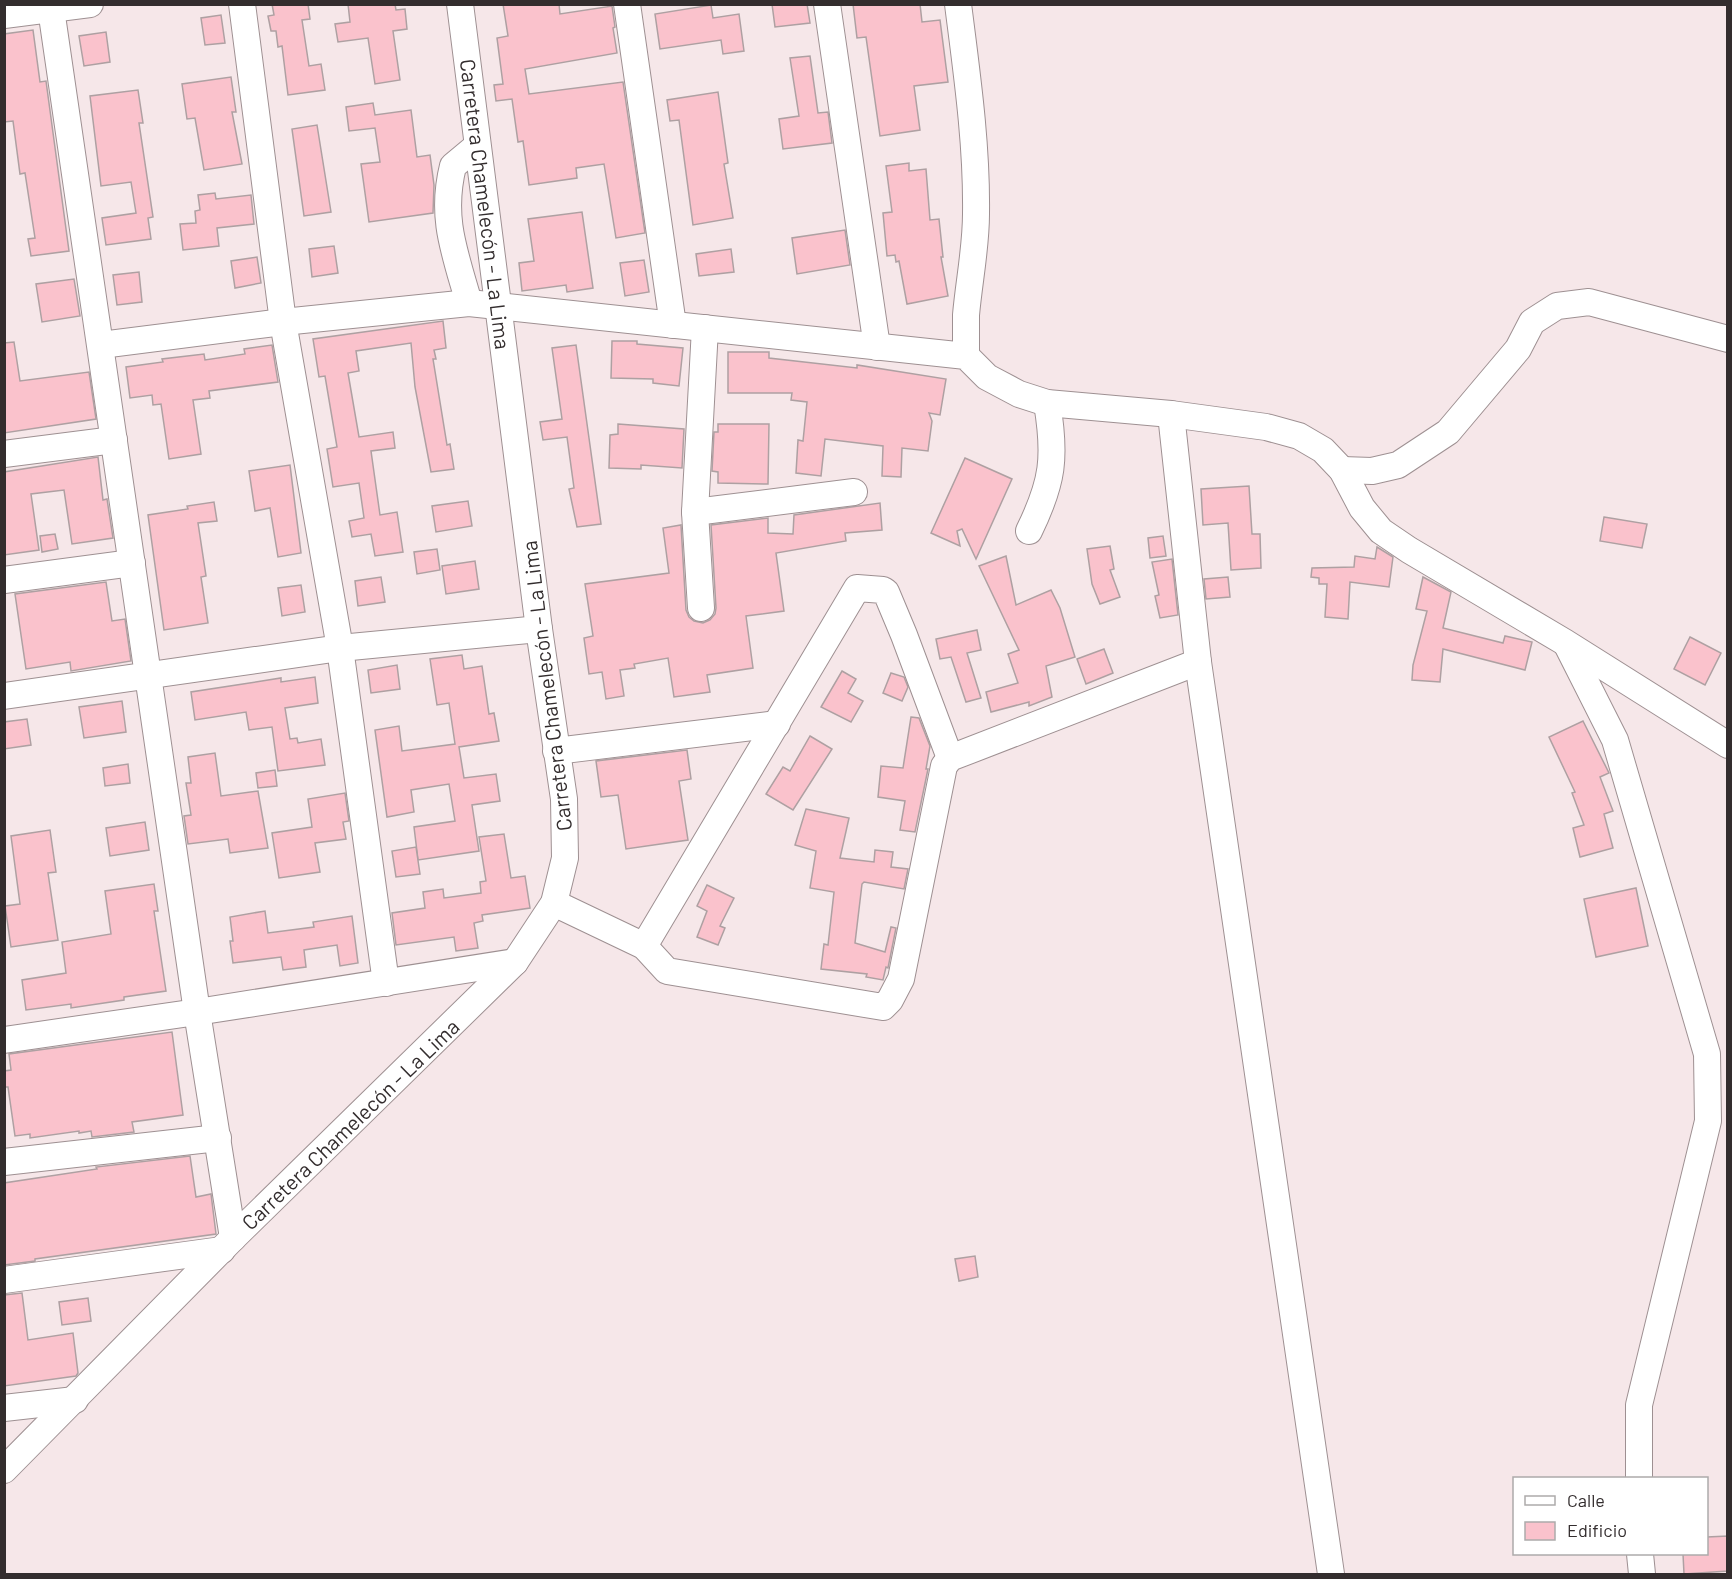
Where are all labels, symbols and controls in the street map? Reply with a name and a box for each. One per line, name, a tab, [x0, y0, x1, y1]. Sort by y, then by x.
street label: Carretera Chamelecón - La Lima	[456, 57, 516, 351]
street label: Carretera Chamelecón - La Lima	[516, 539, 576, 833]
street label: Carretera Chamelecón - La Lima	[236, 1014, 464, 1234]
legend	[1513, 1477, 1708, 1555]
text: Calle	[1567, 1489, 1605, 1511]
text: Edificio	[1567, 1519, 1627, 1541]

